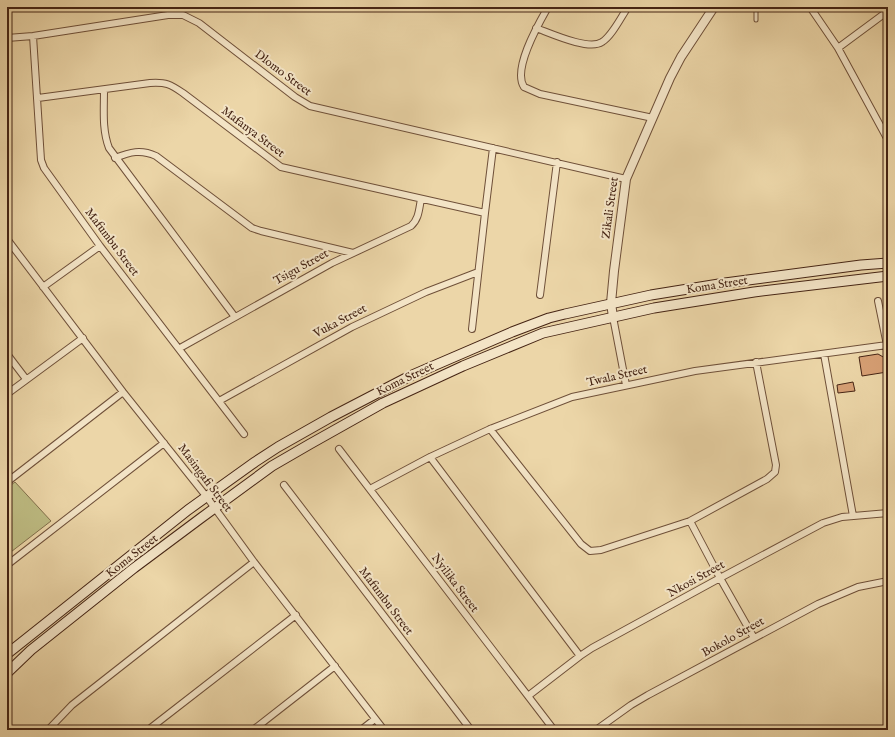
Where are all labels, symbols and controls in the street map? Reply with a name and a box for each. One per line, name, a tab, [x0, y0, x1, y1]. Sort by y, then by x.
street label: Dlomo Street	[252, 47, 314, 99]
street label: Mafanya Street	[218, 103, 288, 161]
street label: Zikali Street	[598, 176, 622, 240]
street label: Mafumbu Street	[82, 205, 142, 279]
street label: Tsigu Street	[271, 246, 331, 288]
street label: Koma Street	[685, 273, 749, 297]
street label: Vuka Street	[310, 301, 369, 342]
street label: Koma Street	[374, 359, 436, 399]
street label: Twala Street	[585, 362, 649, 390]
street label: Masingafi Street	[175, 441, 235, 515]
street label: Koma Street	[103, 531, 161, 581]
street label: Nyilika Street	[428, 551, 482, 615]
street label: Nkosi Street	[665, 557, 727, 601]
street label: Mafumbu Street	[356, 564, 416, 638]
street label: Bokolo Street	[699, 614, 767, 660]

